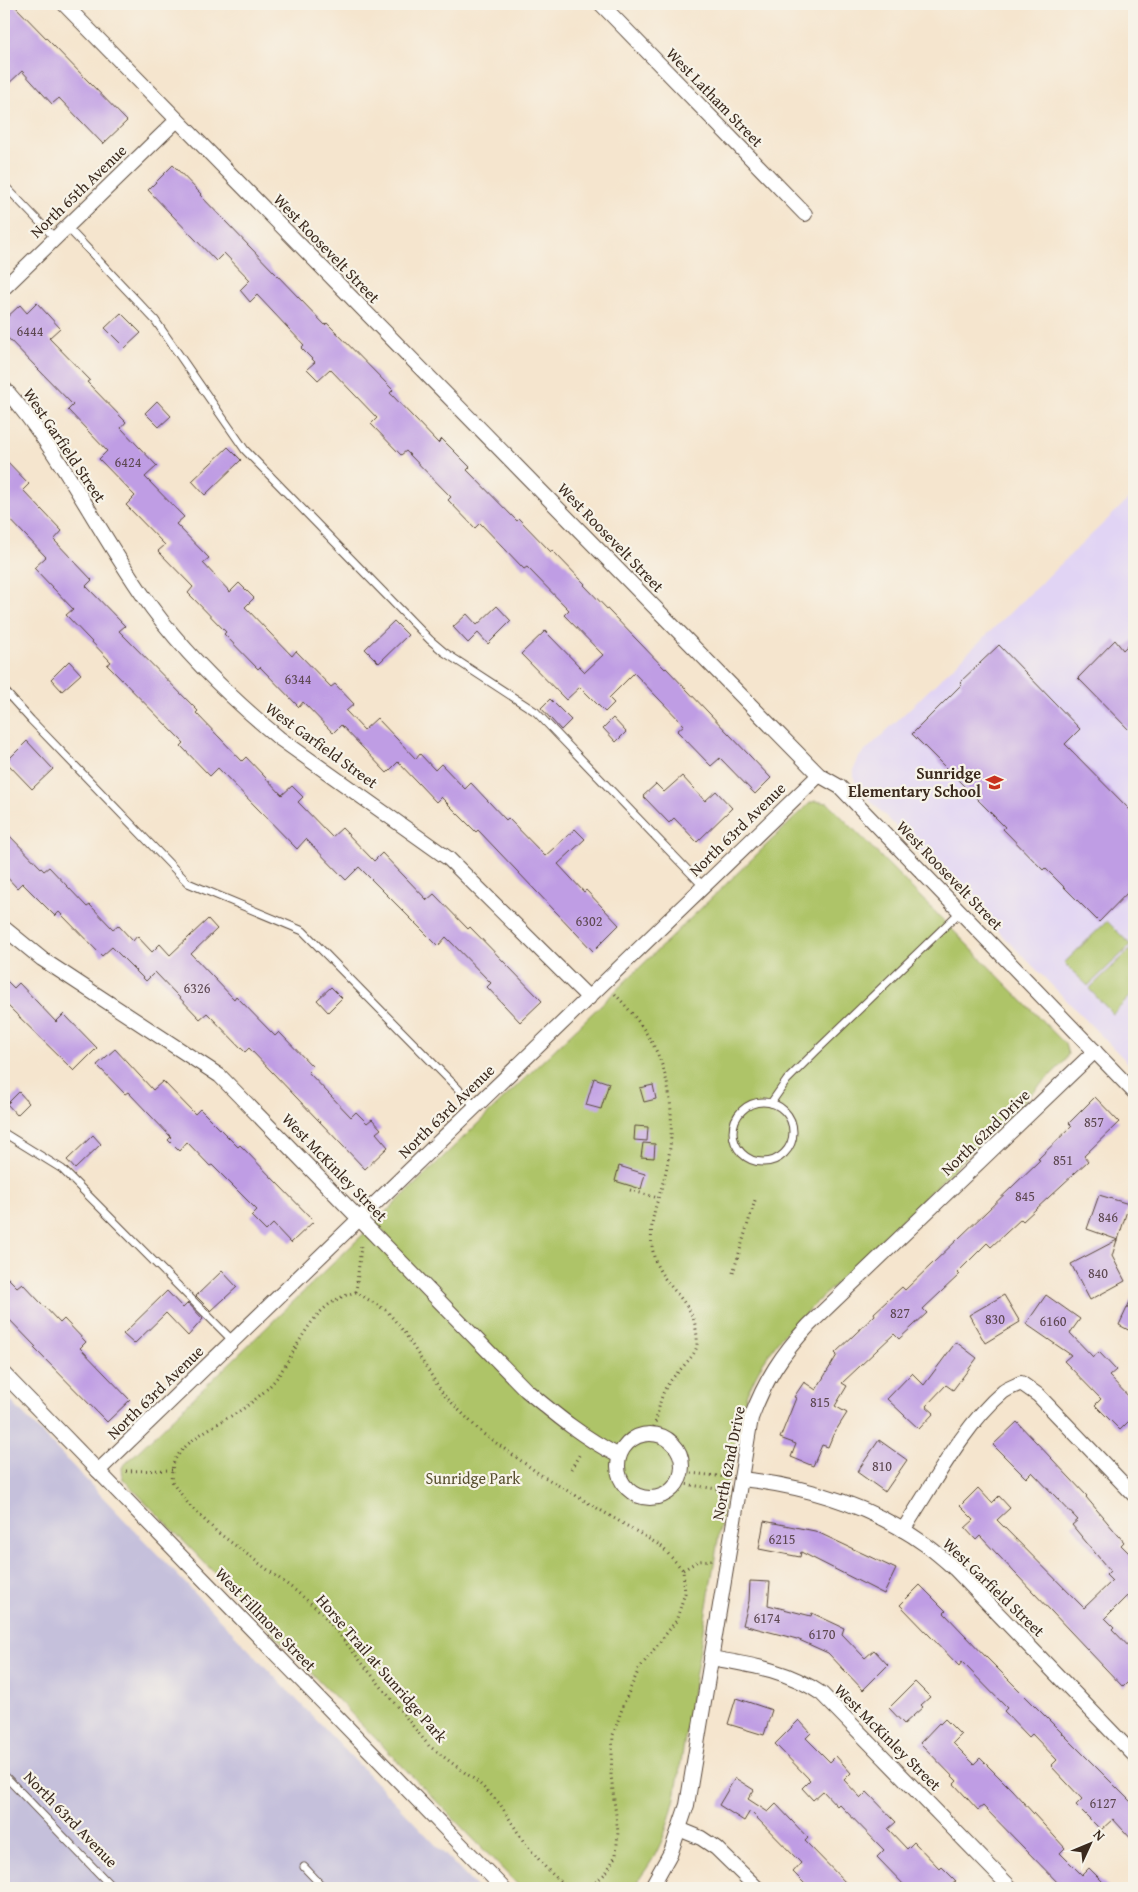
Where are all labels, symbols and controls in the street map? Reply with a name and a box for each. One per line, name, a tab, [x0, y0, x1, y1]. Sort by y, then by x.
street label: West Latham Street	[661, 42, 769, 153]
street label: North 65th Avenue	[24, 139, 132, 243]
street label: West Roosevelt Street	[268, 188, 386, 309]
house number: 6444	[17, 321, 44, 341]
street label: West Garfield Street	[18, 383, 113, 507]
house number: 6424	[115, 452, 142, 472]
street label: West Roosevelt Street	[552, 477, 670, 598]
house number: 6344	[285, 669, 312, 689]
street label: West Garfield Street	[261, 696, 383, 794]
place label: Sunridge Elementary School	[848, 761, 981, 803]
school or university icon: Sunridge Elementary School	[985, 772, 1005, 792]
street label: North 63rd Avenue	[683, 776, 791, 882]
street label: West Roosevelt Street	[891, 815, 1009, 936]
house number: 6302	[576, 911, 602, 931]
house number: 6326	[184, 978, 211, 998]
street label: North 63rd Avenue	[392, 1058, 500, 1164]
street label: North 62nd Drive	[935, 1083, 1035, 1181]
street label: West McKinley Street	[277, 1107, 394, 1227]
house number: 857	[1084, 1112, 1104, 1132]
house number: 851	[1053, 1150, 1073, 1170]
house number: 845	[1015, 1186, 1035, 1206]
house number: 846	[1098, 1207, 1118, 1227]
house number: 840	[1088, 1263, 1108, 1283]
house number: 827	[890, 1303, 910, 1323]
house number: 830	[985, 1309, 1005, 1329]
house number: 6160	[1040, 1311, 1067, 1331]
street label: North 63rd Avenue	[101, 1339, 209, 1445]
house number: 815	[810, 1392, 830, 1412]
street label: North 62nd Drive	[705, 1404, 751, 1522]
house number: 810	[872, 1456, 892, 1476]
park label: Sunridge Park	[426, 1466, 521, 1490]
house number: 6215	[769, 1529, 795, 1549]
street label: West Garfield Street	[938, 1532, 1051, 1642]
street label: West Fillmore Street	[210, 1562, 322, 1677]
street label: Horse Trail at Sunridge Park	[311, 1588, 454, 1748]
house number: 6174	[754, 1608, 781, 1628]
house number: 6170	[809, 1624, 836, 1644]
street label: West McKinley Street	[829, 1678, 947, 1796]
street label: North 63rd Avenue	[18, 1765, 124, 1873]
house number: 6127	[1090, 1793, 1117, 1813]
north arrow	[1066, 1820, 1116, 1870]
text: N	[1089, 1825, 1110, 1846]

